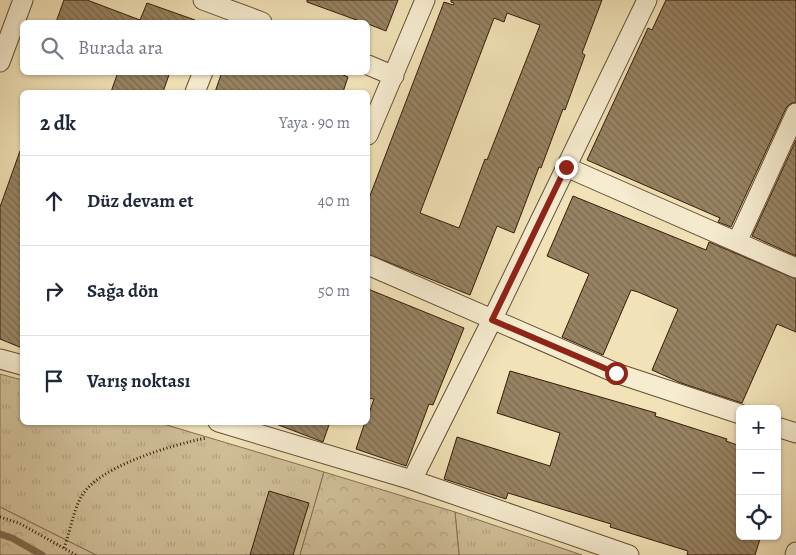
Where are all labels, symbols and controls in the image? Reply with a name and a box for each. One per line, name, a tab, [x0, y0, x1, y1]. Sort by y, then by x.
search box	[20, 20, 370, 75]
icon: search	[38, 34, 66, 62]
text: Burada ara	[78, 35, 163, 61]
text: 2 dk	[40, 109, 76, 137]
text: Yaya · 90 m	[279, 112, 350, 134]
route end	[555, 156, 578, 179]
icon: ahead	[40, 187, 68, 215]
text: Düz devam et	[87, 188, 194, 214]
text: 40 m	[318, 190, 350, 212]
icon: right	[40, 277, 68, 305]
text: Sağa dön	[87, 278, 159, 304]
text: 50 m	[318, 280, 350, 302]
route start	[605, 362, 628, 385]
icon: arrive	[40, 367, 68, 395]
text: Varış noktası	[87, 368, 190, 394]
map controls	[736, 405, 781, 540]
button: +	[736, 405, 781, 450]
button: −	[736, 450, 781, 495]
button: locate	[736, 495, 781, 540]

